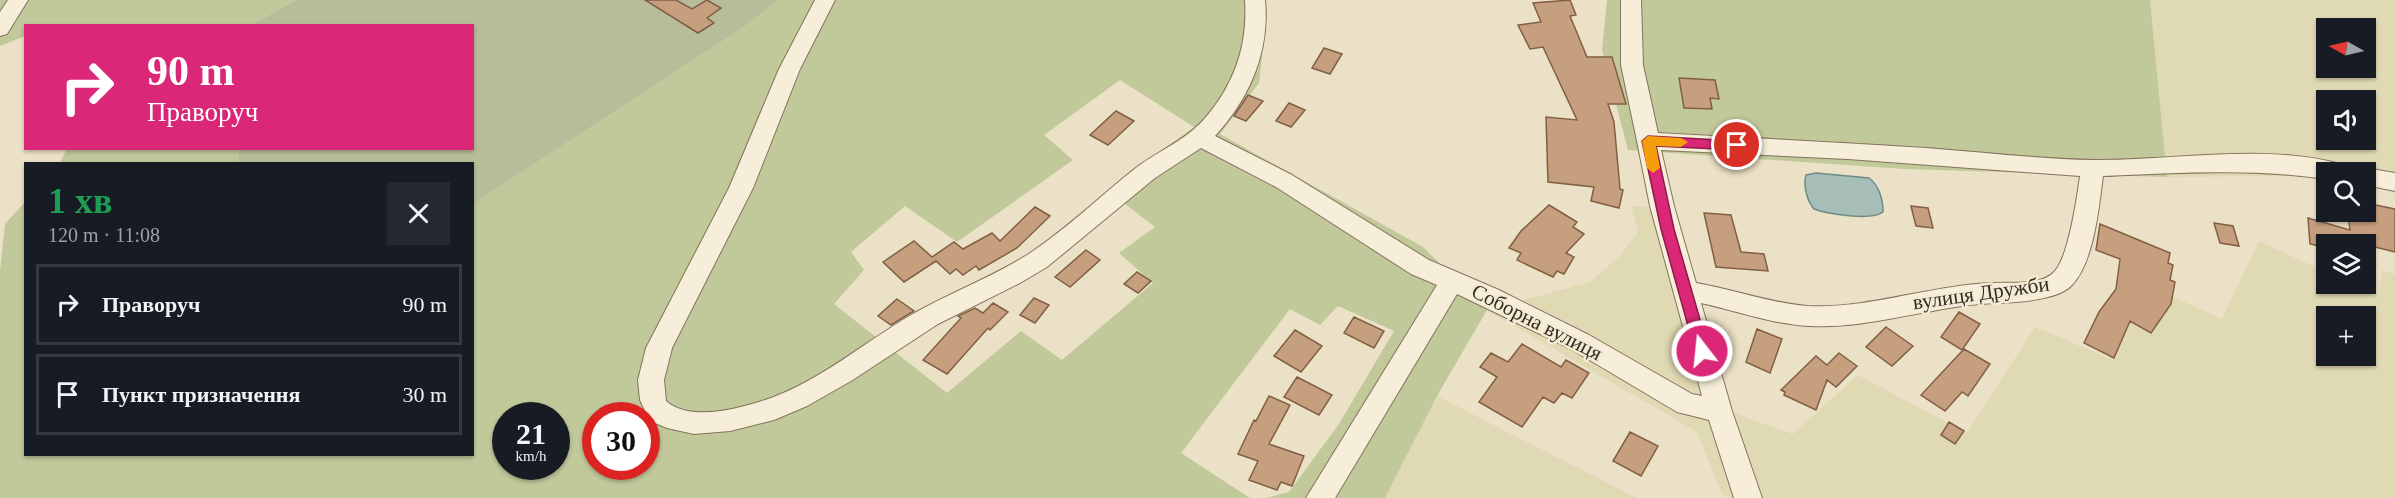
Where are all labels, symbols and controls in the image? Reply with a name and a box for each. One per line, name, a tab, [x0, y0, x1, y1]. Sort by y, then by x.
north arrow	[2316, 18, 2376, 78]
map controls	[2316, 18, 2376, 366]
icon: right	[48, 48, 126, 126]
text: 90 m	[147, 48, 235, 94]
button: sound	[2316, 90, 2376, 150]
text: Праворуч	[147, 97, 258, 127]
pin	[1711, 119, 1762, 170]
icon: arrive	[1720, 128, 1753, 161]
button: search	[2316, 162, 2376, 222]
text: 1 хв	[48, 181, 112, 221]
button: close	[387, 182, 450, 245]
text: 120 m · 11:08	[48, 224, 160, 246]
button: layers	[2316, 234, 2376, 294]
street label: вулиця Дружби	[1911, 272, 2051, 314]
street label: Соборна вулиця	[1468, 279, 1607, 365]
icon: right	[51, 288, 84, 321]
text: Праворуч	[102, 292, 200, 317]
text: 90 m	[402, 292, 447, 317]
button: +	[2316, 306, 2376, 366]
position arrow	[1670, 319, 1734, 383]
icon: arrive	[51, 378, 84, 411]
text: Пункт призначення	[102, 382, 300, 407]
text: 30 m	[402, 382, 447, 407]
speed limit sign: 30	[582, 402, 660, 480]
text: 21	[516, 417, 546, 450]
text: km/h	[516, 448, 546, 464]

